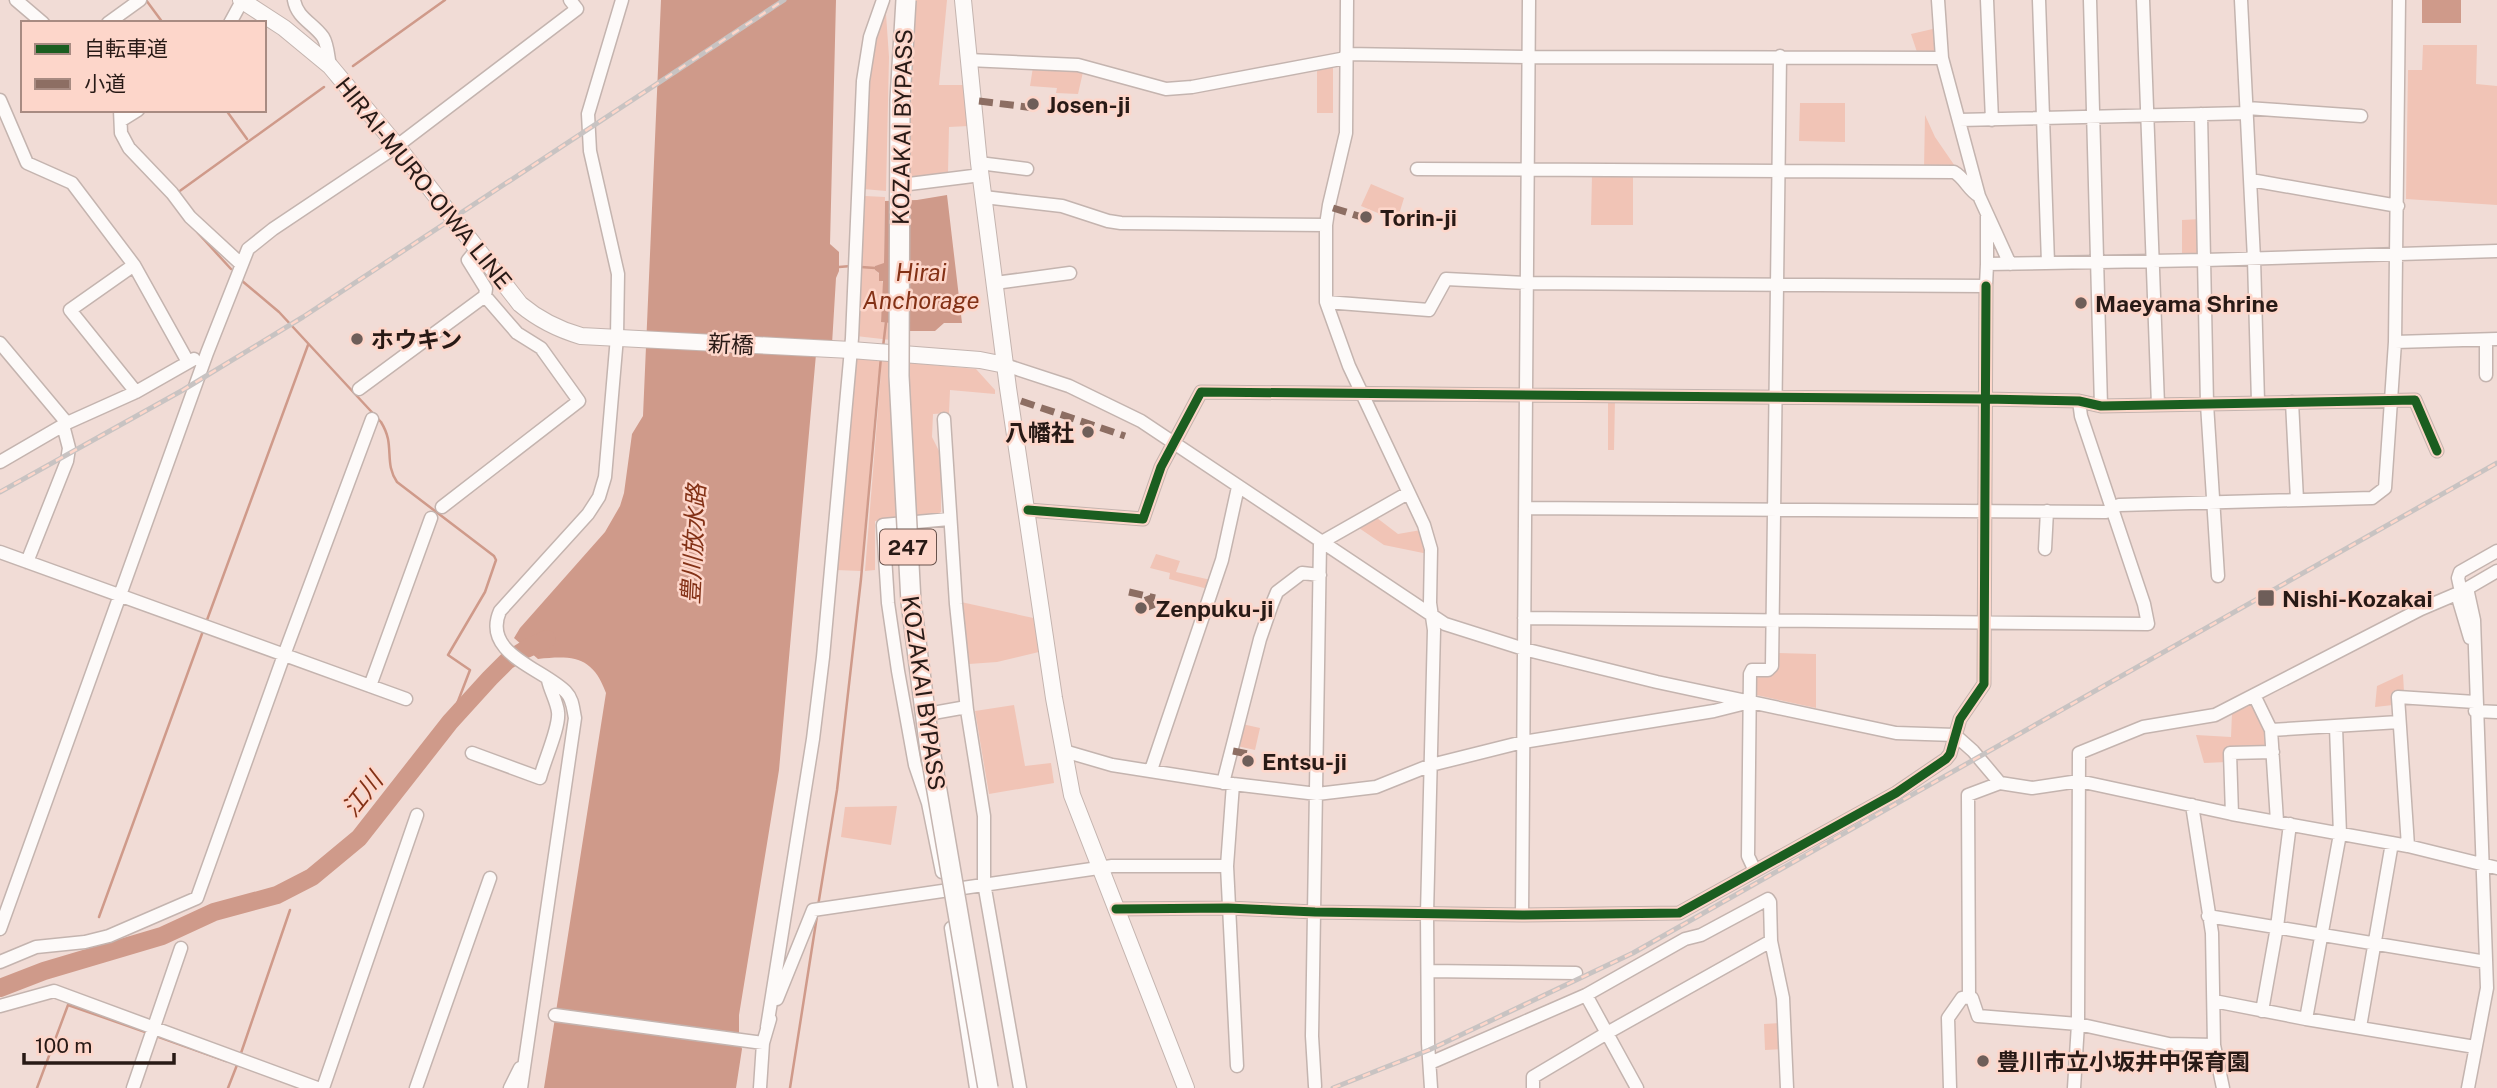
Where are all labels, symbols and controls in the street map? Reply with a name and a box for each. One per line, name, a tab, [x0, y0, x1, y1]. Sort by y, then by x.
legend	[21, 21, 266, 112]
street label: KOZAKAI BYPASS	[887, 29, 917, 225]
text: 自転車道	[84, 36, 168, 61]
text: 小道	[84, 71, 126, 96]
street label: HIRAI-MURO-OIWA LINE	[330, 72, 518, 294]
place label: Josen-ji	[1047, 91, 1130, 118]
marker: Josen-ji	[1025, 96, 1041, 112]
place label: Torin-ji	[1380, 204, 1457, 231]
marker: Torin-ji	[1358, 209, 1374, 225]
water label: Hirai Anchorage	[862, 258, 980, 314]
place label: Maeyama Shrine	[2095, 290, 2278, 317]
marker: Maeyama Shrine	[2073, 295, 2089, 311]
place label: ホウキン	[371, 326, 462, 353]
street label: 新橋	[707, 329, 755, 359]
marker: ホウキン	[349, 331, 365, 347]
place label: 八幡社	[1005, 419, 1074, 446]
marker: 八幡社	[1080, 424, 1096, 440]
water label: 豊川放水路	[676, 481, 710, 605]
road number: 247	[880, 530, 936, 564]
place label: Nishi-Kozakai	[2282, 585, 2433, 612]
marker: Nishi-Kozakai	[2256, 588, 2276, 608]
street label: KOZAKAI BYPASS	[897, 594, 951, 792]
place label: Zenpuku-ji	[1155, 595, 1273, 622]
marker: Zenpuku-ji	[1133, 600, 1149, 616]
place label: Entsu-ji	[1262, 748, 1347, 775]
marker: Entsu-ji	[1240, 753, 1256, 769]
water label: 江川	[336, 764, 390, 822]
scale bar	[24, 1021, 175, 1066]
text: 100 m	[35, 1033, 92, 1058]
place label: 豊川市立小坂井中保育園	[1997, 1048, 2250, 1075]
marker: 豊川市立小坂井中保育園	[1975, 1053, 1991, 1069]

